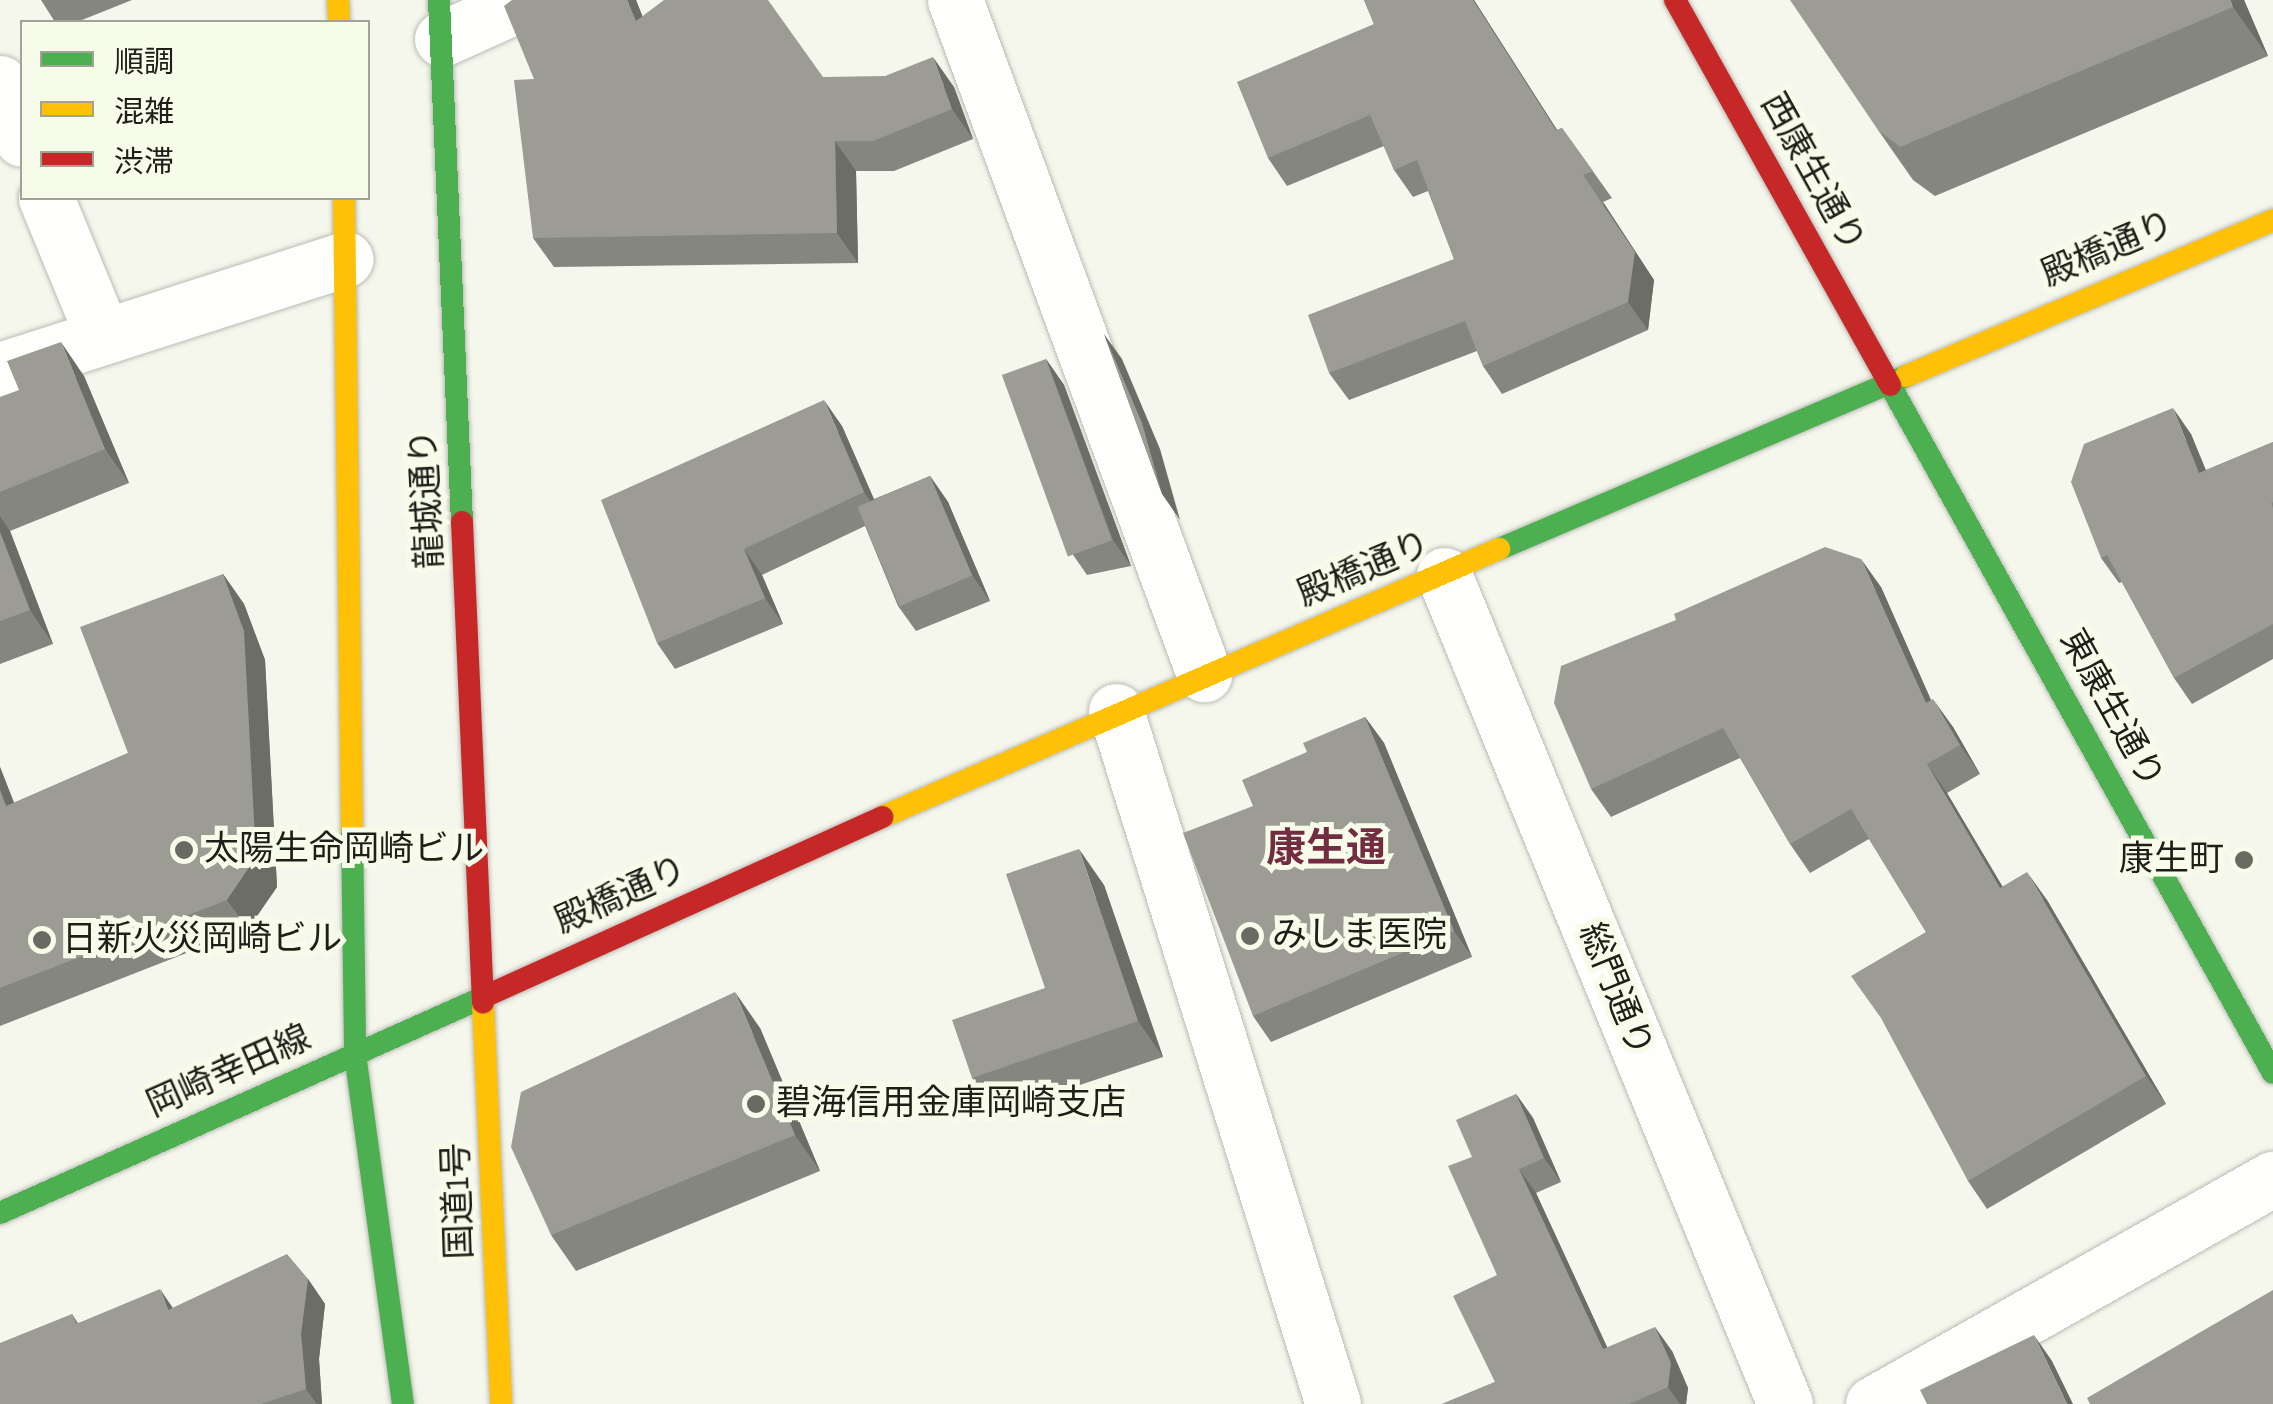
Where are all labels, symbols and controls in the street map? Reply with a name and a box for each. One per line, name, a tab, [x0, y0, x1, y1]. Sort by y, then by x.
legend	[20, 20, 370, 200]
text: 順調	[114, 45, 174, 81]
street label: 西康生通り	[1751, 86, 1873, 260]
text: 混雑	[114, 95, 174, 131]
text: 渋滞	[114, 145, 174, 181]
street label: 殿橋通り	[2035, 203, 2181, 297]
street label: 龍城通り	[403, 428, 453, 570]
street label: 殿橋通り	[1291, 523, 1437, 617]
street label: 東康生通り	[2050, 622, 2172, 796]
district label: 康生通	[1266, 825, 1386, 873]
place label: 太陽生命岡崎ビル	[204, 829, 484, 871]
marker: 太陽生命岡崎ビル	[173, 839, 195, 861]
place label: 康生町	[2119, 839, 2224, 881]
street label: 殿橋通り	[549, 848, 693, 944]
marker: 康生町	[2233, 849, 2255, 871]
place label: みしま医院	[1272, 915, 1447, 957]
street label: 総門通り	[1569, 917, 1661, 1063]
place label: 日新火災岡崎ビル	[62, 919, 342, 961]
marker: みしま医院	[1237, 923, 1263, 949]
marker: 日新火災岡崎ビル	[31, 929, 53, 951]
street label: 岡崎幸田線	[141, 1017, 317, 1127]
place label: 碧海信用金庫岡崎支店	[776, 1083, 1126, 1125]
marker: 碧海信用金庫岡崎支店	[745, 1093, 767, 1115]
street label: 国道1号	[436, 1142, 482, 1260]

